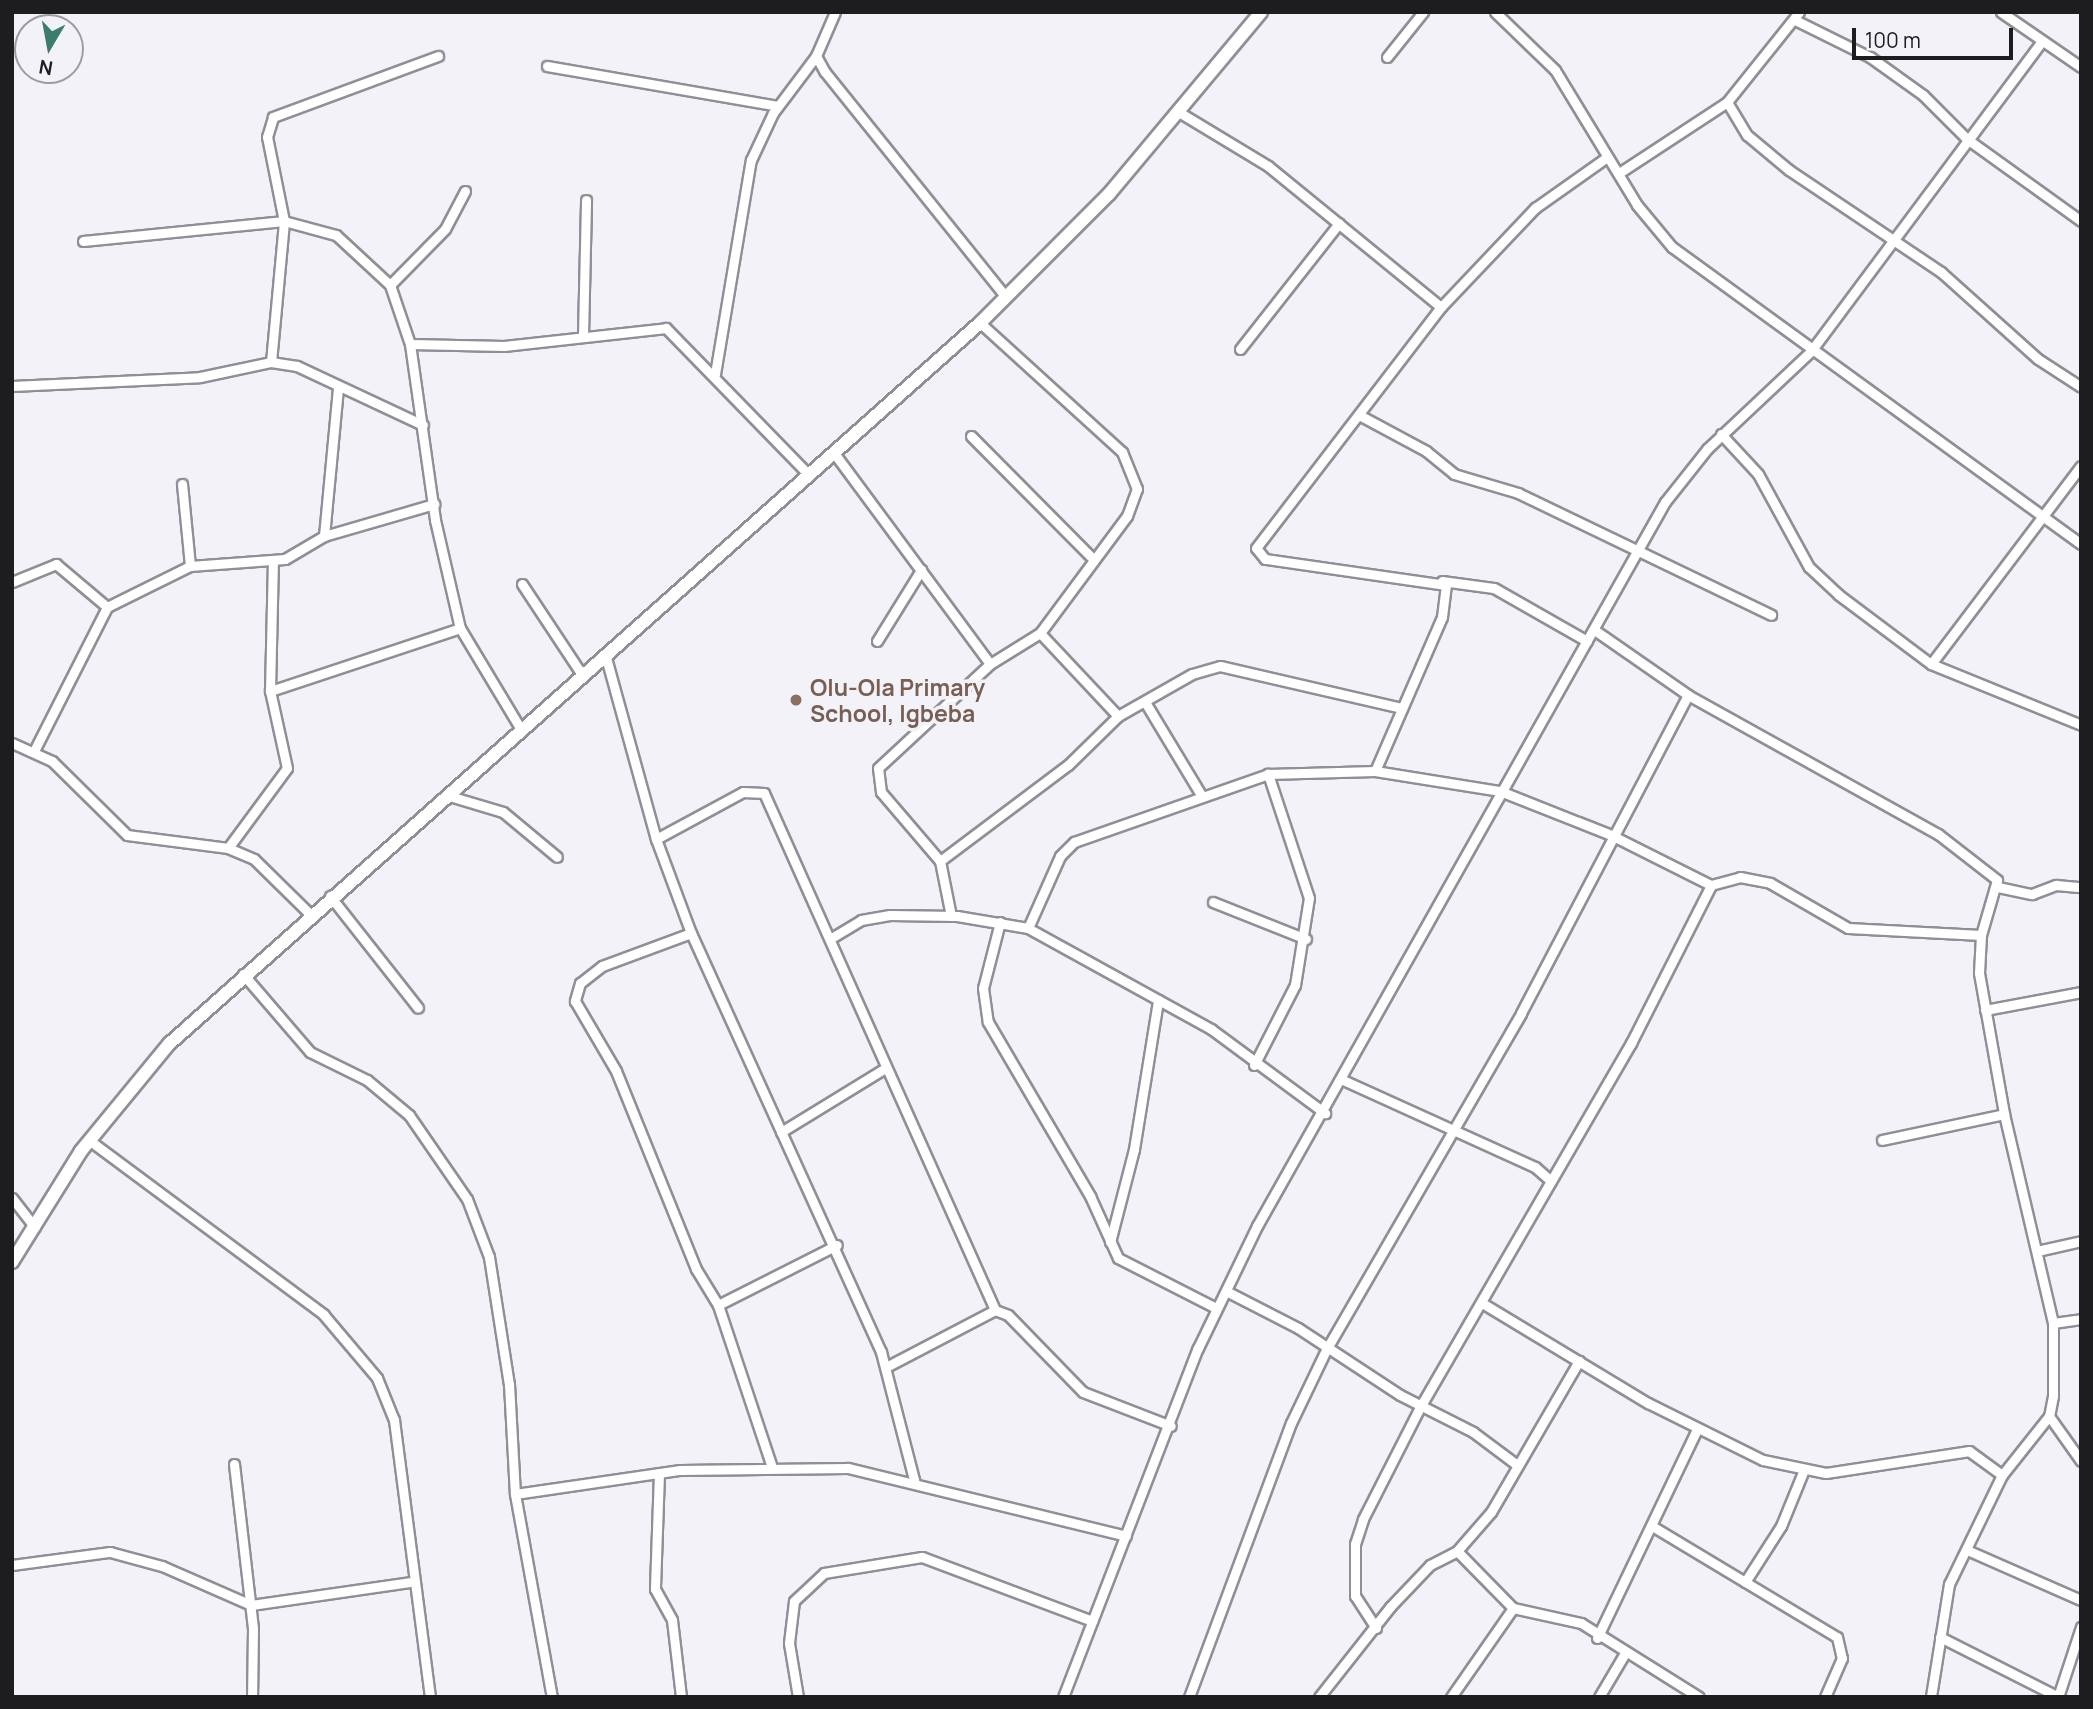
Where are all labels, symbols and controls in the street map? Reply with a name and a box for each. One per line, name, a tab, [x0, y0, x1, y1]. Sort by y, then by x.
north arrow	[14, 14, 84, 84]
scale bar	[1855, 14, 2016, 58]
text: 100 m	[1865, 26, 1921, 54]
text: N	[37, 54, 55, 82]
place label: Olu-Ola Primary School, Igbeba	[810, 673, 985, 727]
marker: Olu-Ola Primary School, Igbeba	[788, 692, 804, 708]

